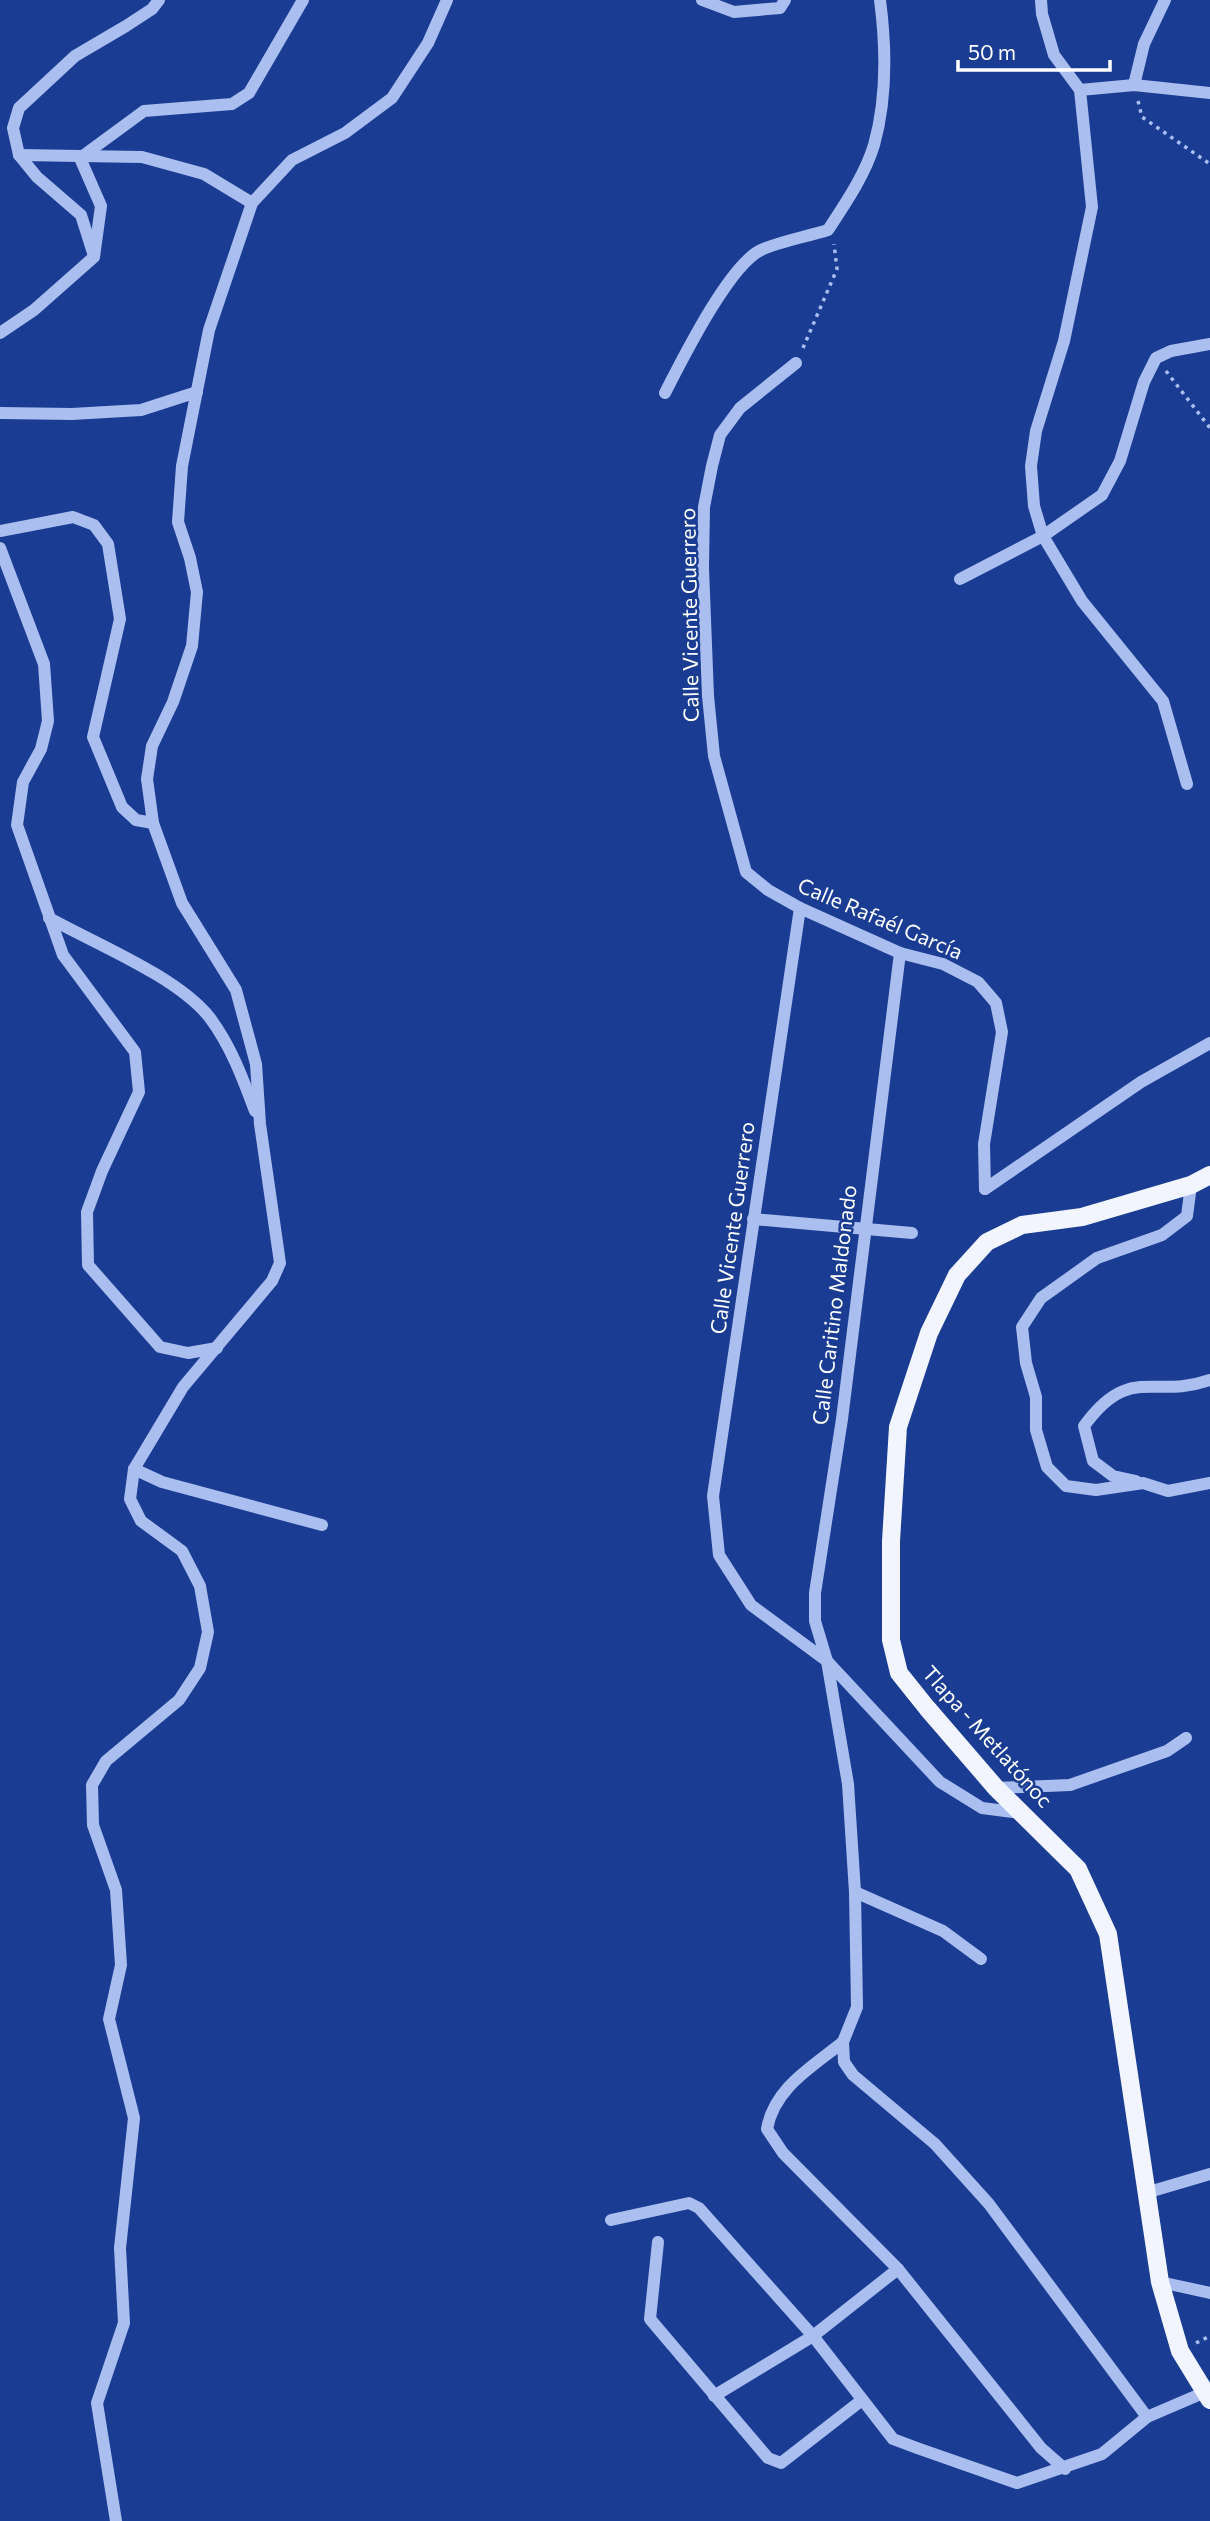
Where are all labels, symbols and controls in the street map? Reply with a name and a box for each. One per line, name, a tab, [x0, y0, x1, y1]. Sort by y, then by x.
scale bar	[958, 28, 1110, 72]
text: 50 m	[968, 39, 1016, 64]
street label: Calle Vicente Guerrero	[674, 508, 703, 722]
street label: Calle Rafaél García	[794, 872, 967, 964]
street label: Calle Vicente Guerrero	[704, 1120, 759, 1336]
street label: Calle Caritino Maldonado	[806, 1183, 861, 1426]
street label: Tlapa - Metlatónoc	[918, 1660, 1058, 1812]

